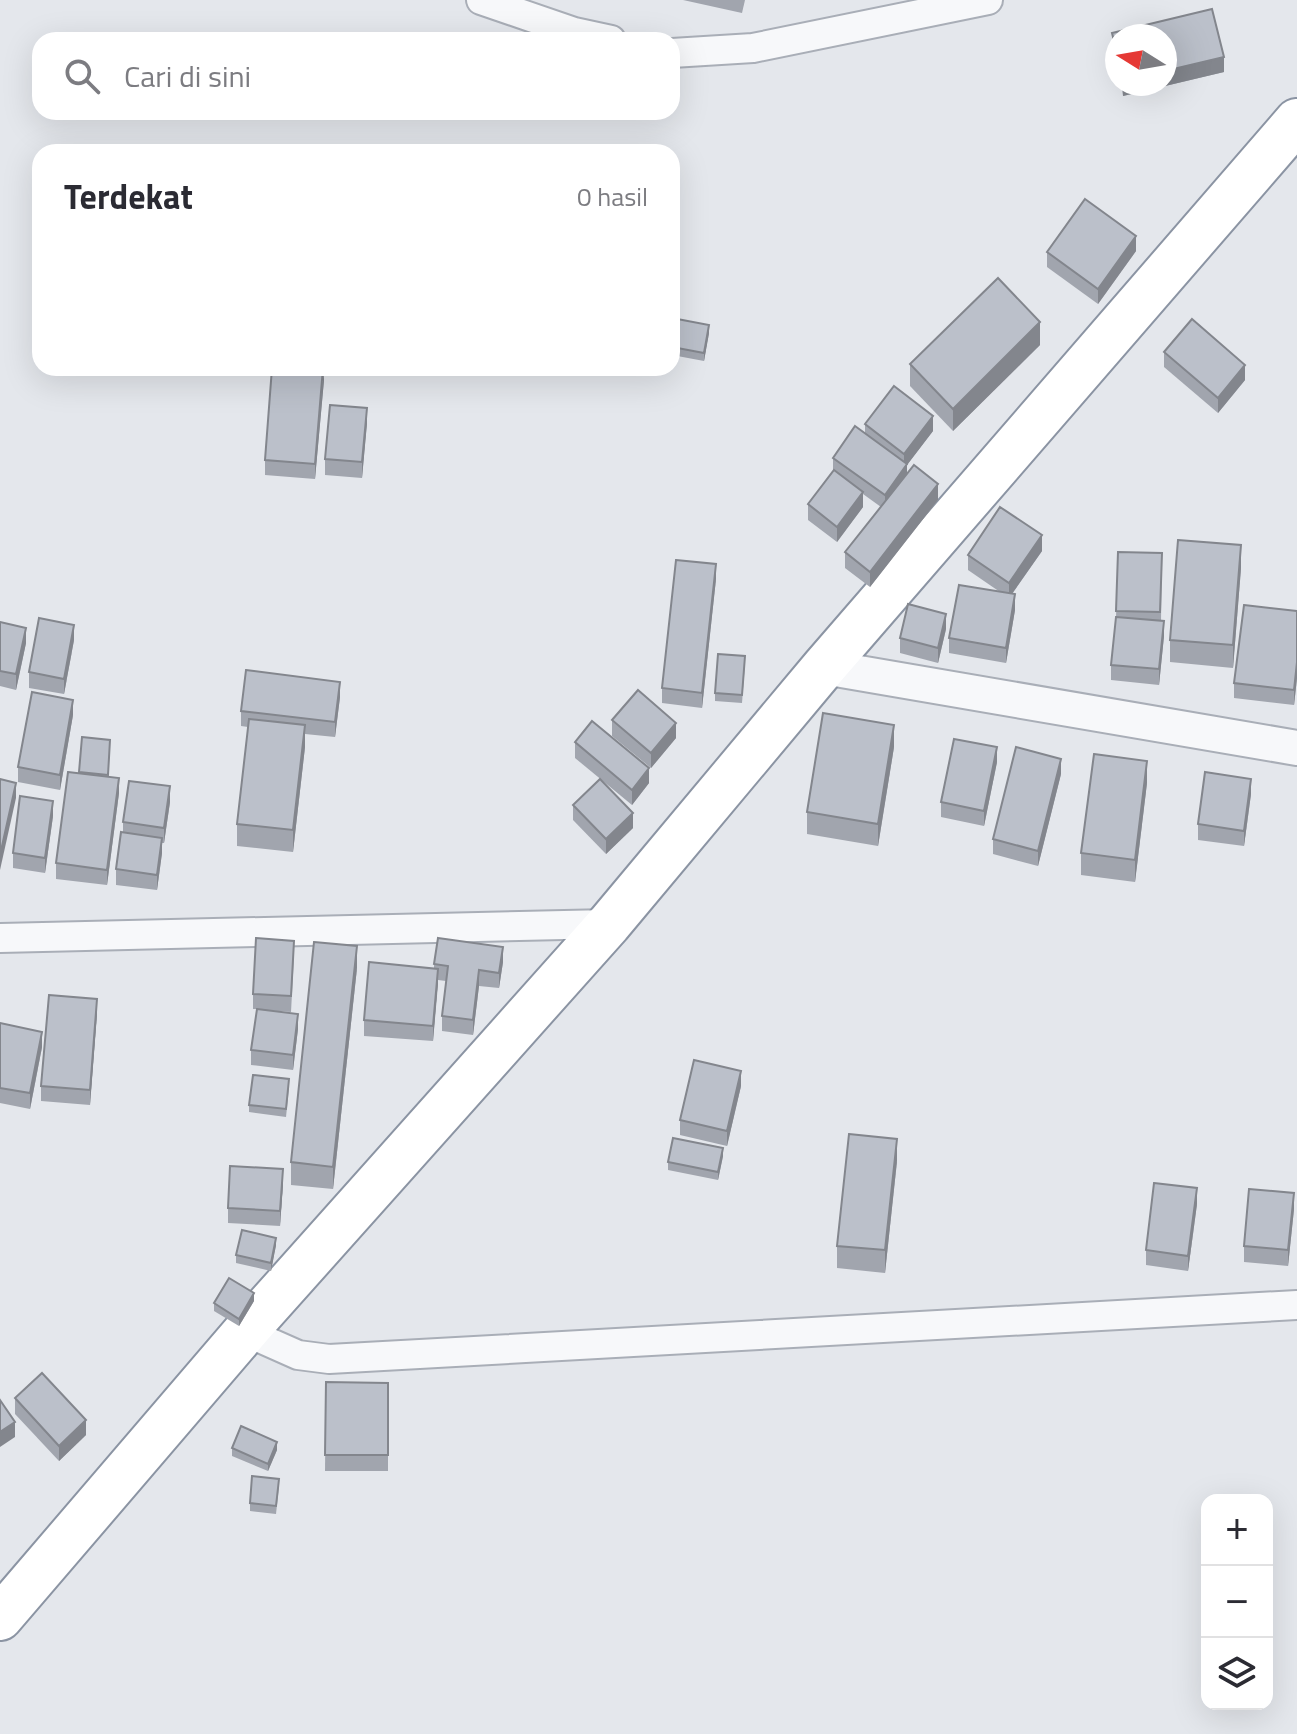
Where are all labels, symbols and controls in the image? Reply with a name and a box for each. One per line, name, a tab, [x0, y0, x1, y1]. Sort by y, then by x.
north arrow	[1105, 24, 1177, 96]
search box	[32, 32, 680, 120]
text: Cari di sini	[124, 53, 251, 99]
icon: search	[60, 54, 104, 98]
text: Terdekat	[64, 170, 193, 222]
text: 0 hasil	[577, 177, 648, 216]
map controls	[1201, 1494, 1273, 1710]
button: +	[1201, 1494, 1273, 1566]
button: −	[1201, 1566, 1273, 1638]
button: layers	[1201, 1638, 1273, 1710]

